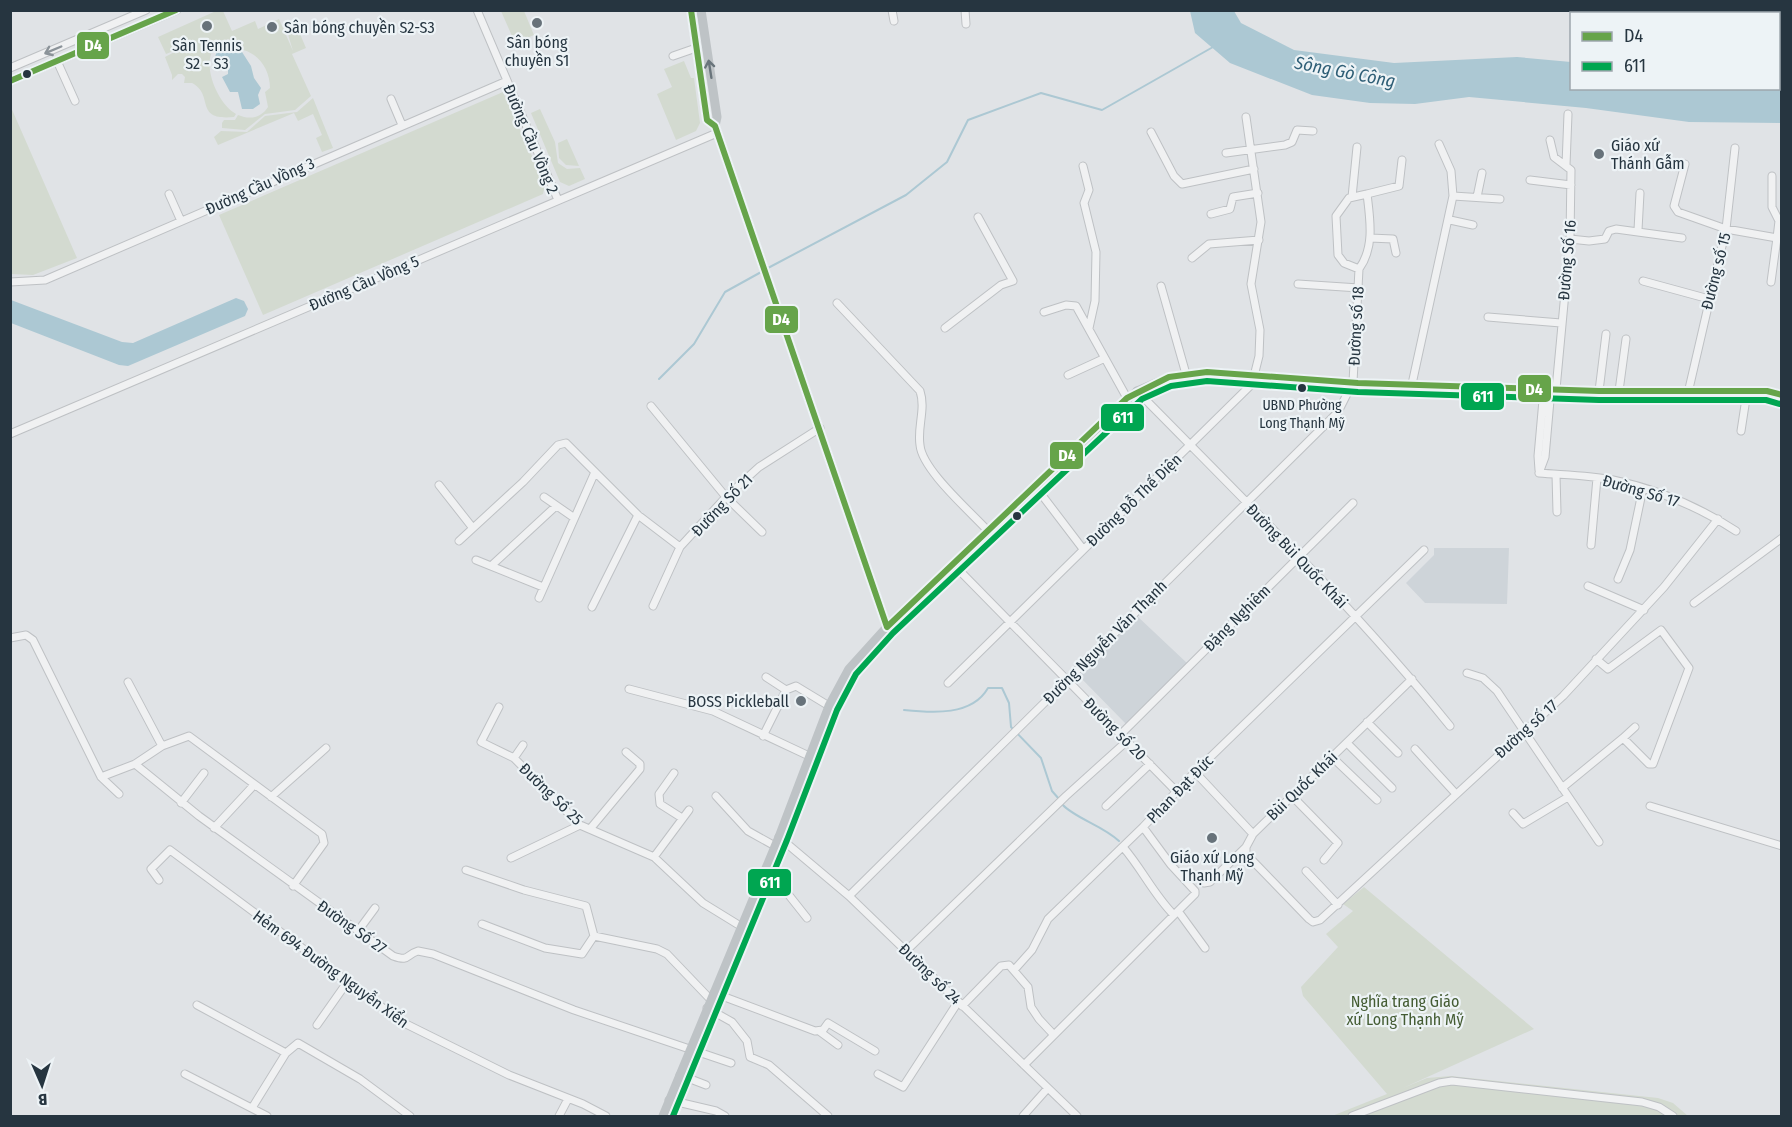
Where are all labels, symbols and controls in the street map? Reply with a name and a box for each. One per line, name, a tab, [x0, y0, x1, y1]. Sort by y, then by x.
legend	[1570, 12, 1780, 90]
marker: Sân bóng chuyền S1	[530, 16, 544, 30]
place label: Sân bóng chuyền S2-S3	[284, 17, 435, 37]
marker: Sân Tennis S2 - S3	[200, 19, 214, 33]
marker: Sân bóng chuyền S2-S3	[265, 20, 279, 34]
text: D4	[1624, 25, 1643, 47]
line badge: D4	[76, 31, 110, 60]
place label: Sân bóng chuyền S1	[505, 33, 569, 70]
text: D4	[84, 36, 102, 55]
place label: Sân Tennis S2 - S3	[172, 36, 242, 73]
one-way arrow	[45, 45, 63, 56]
water label: Sông Gò Công	[1292, 51, 1397, 93]
text: 611	[1624, 55, 1646, 77]
one-way arrow	[704, 59, 715, 79]
unlabelled marker	[21, 68, 33, 80]
street label: Đường Cầu Vồng 2	[499, 81, 564, 197]
place label: Giáo xứ Thánh Gẫm	[1611, 136, 1685, 173]
marker: Giáo xứ Thánh Gẫm	[1592, 147, 1606, 161]
street label: Đường Cầu Vồng 3	[202, 153, 317, 219]
street label: Đường Số 16	[1553, 219, 1580, 301]
street label: Đường số 15	[1696, 230, 1735, 312]
street label: Đường Cầu Vồng 5	[306, 250, 422, 315]
street label: Đường số 18	[1343, 286, 1368, 366]
line badge: D4	[764, 305, 799, 334]
text: D4	[772, 310, 790, 329]
line badge: D4	[1517, 374, 1552, 403]
text: D4	[1525, 380, 1543, 399]
marker: UBND Phường Long Thạnh Mỹ	[1296, 382, 1308, 394]
line badge: 611	[1460, 382, 1505, 411]
text: 611	[1473, 387, 1493, 406]
place label: UBND Phường Long Thạnh Mỹ	[1259, 397, 1345, 432]
line badge: 611	[1100, 403, 1145, 432]
text: 611	[1113, 408, 1133, 427]
line badge: D4	[1049, 441, 1084, 470]
text: D4	[1058, 446, 1076, 465]
street label: Đường Đỗ Thế Diện	[1082, 449, 1186, 550]
street label: Đường Số 21	[687, 469, 756, 540]
street label: Đường Số 17	[1600, 470, 1682, 511]
street label: Đường Bùi Quốc Khái	[1242, 499, 1352, 612]
unlabelled marker	[1011, 510, 1023, 522]
street label: Đường Nguyễn Văn Thạnh	[1039, 576, 1171, 708]
street label: Đặng Nghiêm	[1200, 581, 1274, 655]
place label: BOSS Pickleball	[688, 692, 789, 711]
street label: Đường số 20	[1080, 693, 1151, 764]
marker: BOSS Pickleball	[794, 694, 808, 708]
street label: Đường số 17	[1490, 695, 1562, 762]
street label: Bùi Quốc Khái	[1262, 747, 1341, 824]
street label: Phan Đạt Đức	[1143, 751, 1217, 827]
street label: Đường Số 25	[515, 758, 587, 829]
marker: Giáo xứ Long Thạnh Mỹ	[1205, 831, 1219, 845]
place label: Giáo xứ Long Thạnh Mỹ	[1170, 848, 1254, 885]
line badge: 611	[747, 868, 792, 897]
text: 611	[760, 873, 780, 892]
street label: Đường Số 27	[314, 895, 391, 958]
street label: Hẻm 694 Đường Nguyễn Xiển	[249, 905, 413, 1032]
street label: Đường số 24	[895, 939, 966, 1009]
park label: Nghĩa trang Giáo xứ Long Thạnh Mỹ	[1346, 992, 1464, 1029]
north arrow	[12, 1055, 72, 1115]
text: B	[38, 1090, 48, 1109]

